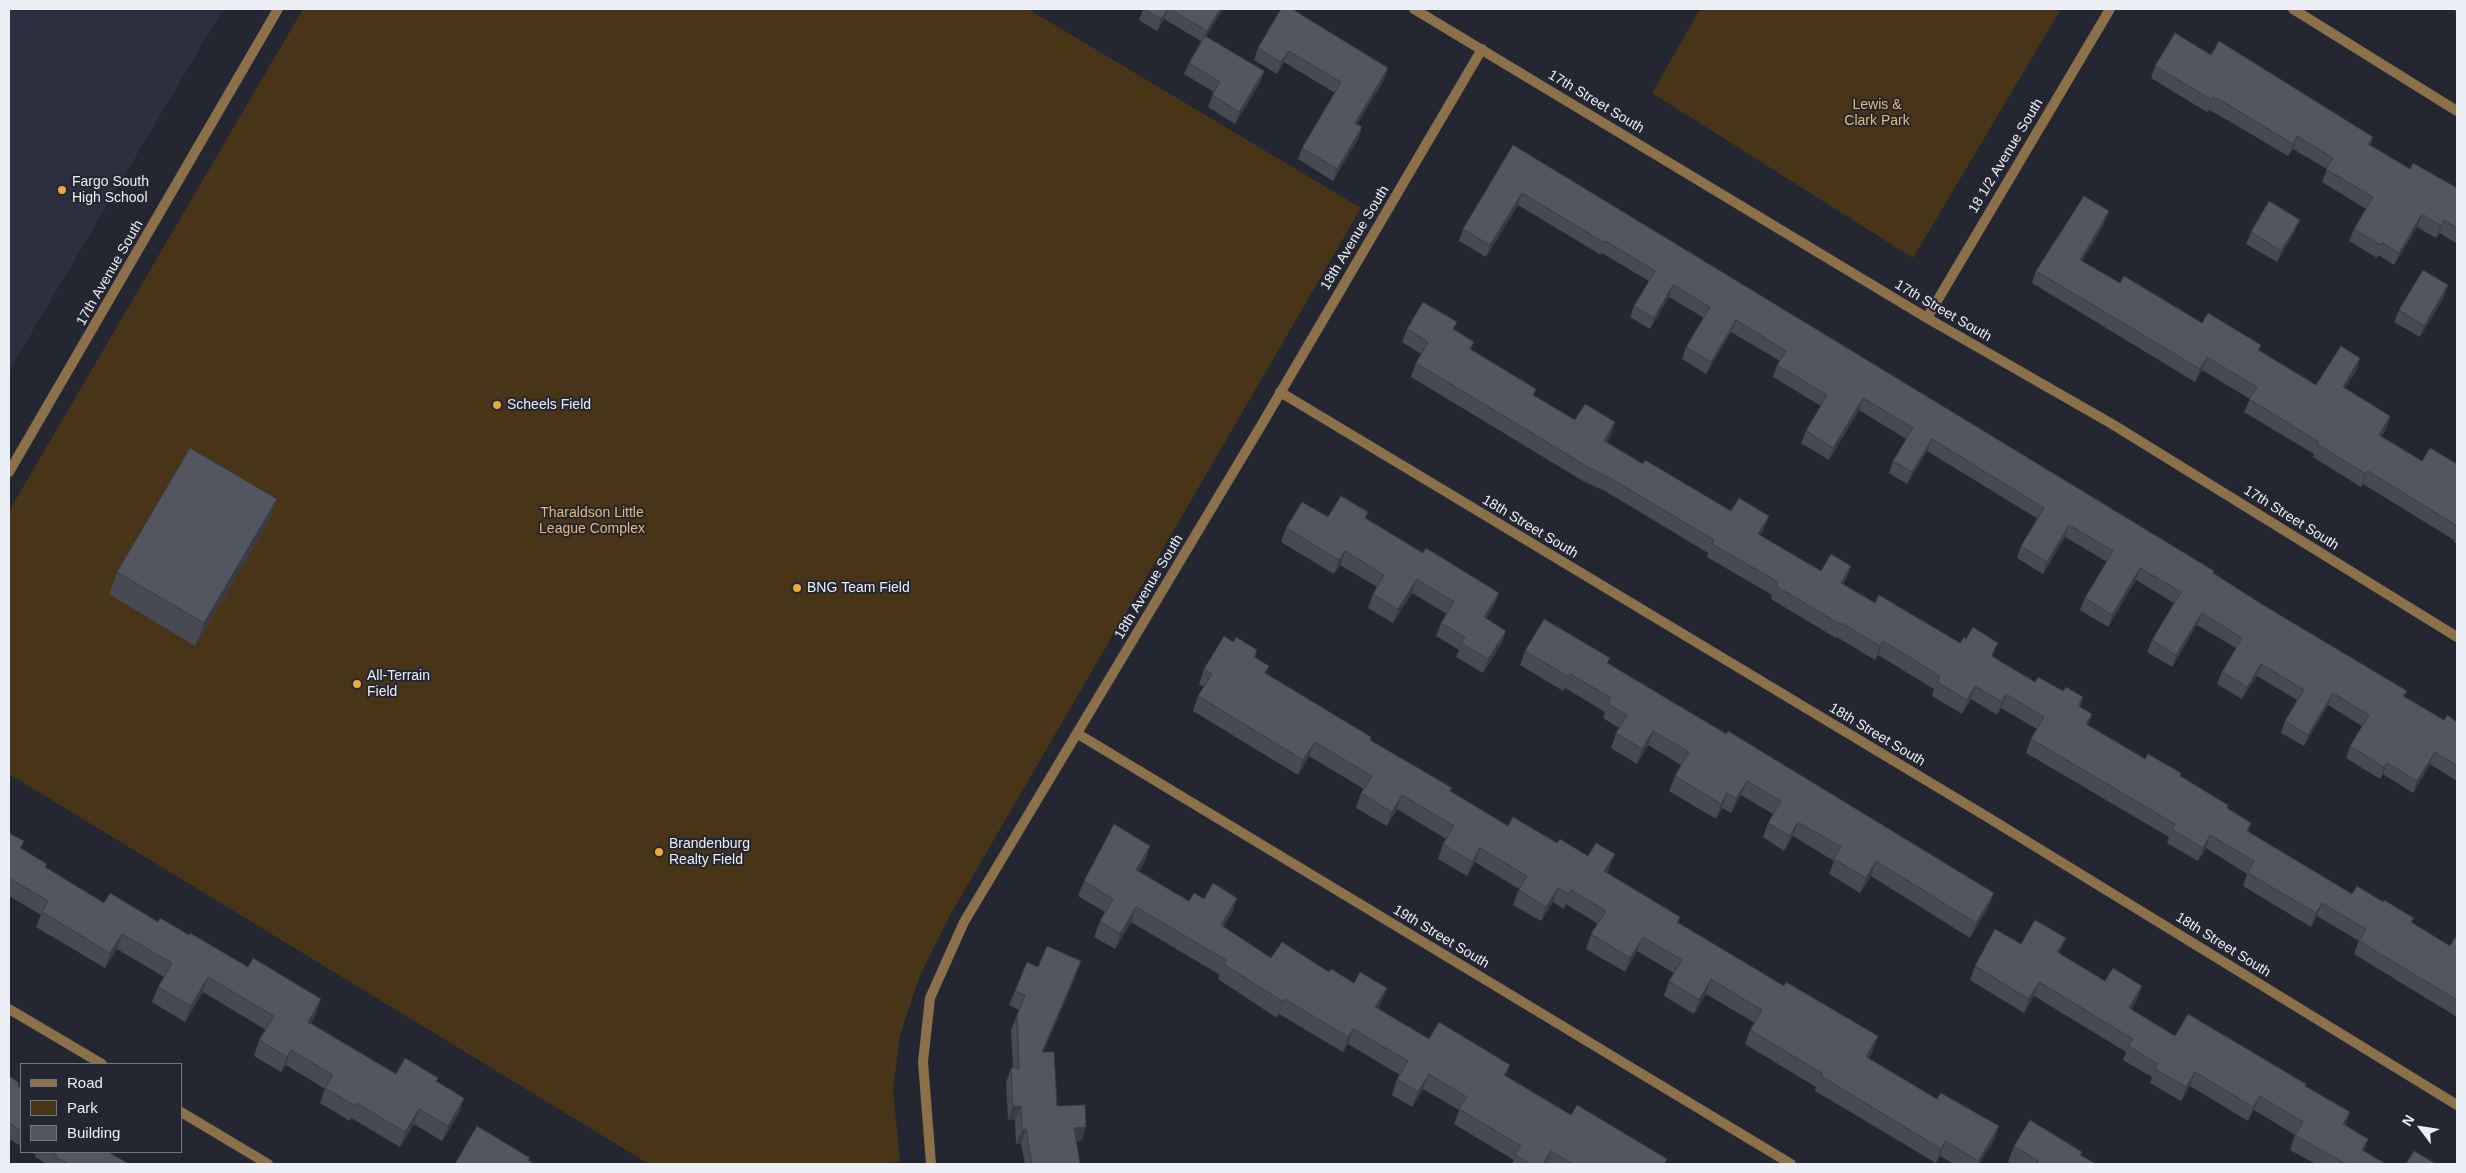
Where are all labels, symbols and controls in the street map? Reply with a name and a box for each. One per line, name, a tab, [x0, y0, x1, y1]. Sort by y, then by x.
street label: 17th Street South	[1545, 67, 1647, 137]
street label: 18 1/2 Avenue South	[1965, 96, 2047, 216]
park label: Lewis & Clark Park	[1844, 97, 1910, 130]
place label: Fargo South High School	[72, 174, 149, 206]
street label: 18th Avenue South	[1317, 183, 1393, 293]
marker: Fargo South High School	[56, 184, 68, 196]
street label: 17th Avenue South	[73, 217, 147, 329]
street label: 17th Street South	[1892, 276, 1994, 346]
place label: Scheels Field	[507, 397, 591, 413]
marker: Scheels Field	[491, 399, 503, 411]
street label: 17th Street South	[2240, 482, 2342, 554]
street label: 18th Street South	[1479, 492, 1581, 562]
park label: Tharaldson Little League Complex	[539, 505, 645, 538]
street label: 18th Avenue South	[1111, 532, 1187, 642]
place label: BNG Team Field	[807, 580, 910, 596]
marker: BNG Team Field	[791, 582, 803, 594]
place label: All-Terrain Field	[367, 668, 430, 700]
marker: All-Terrain Field	[351, 678, 363, 690]
street label: 18th Street South	[1826, 700, 1928, 770]
place label: Brandenburg Realty Field	[669, 836, 750, 869]
marker: Brandenburg Realty Field	[653, 846, 665, 858]
street label: 19th Street South	[1390, 902, 1492, 972]
street label: 18th Street South	[2172, 909, 2274, 981]
legend	[20, 1063, 182, 1153]
text: Road	[67, 1074, 103, 1091]
text: Park	[67, 1099, 98, 1116]
north arrow	[2396, 1103, 2446, 1153]
text: N	[2399, 1112, 2418, 1129]
text: Building	[67, 1124, 120, 1141]

